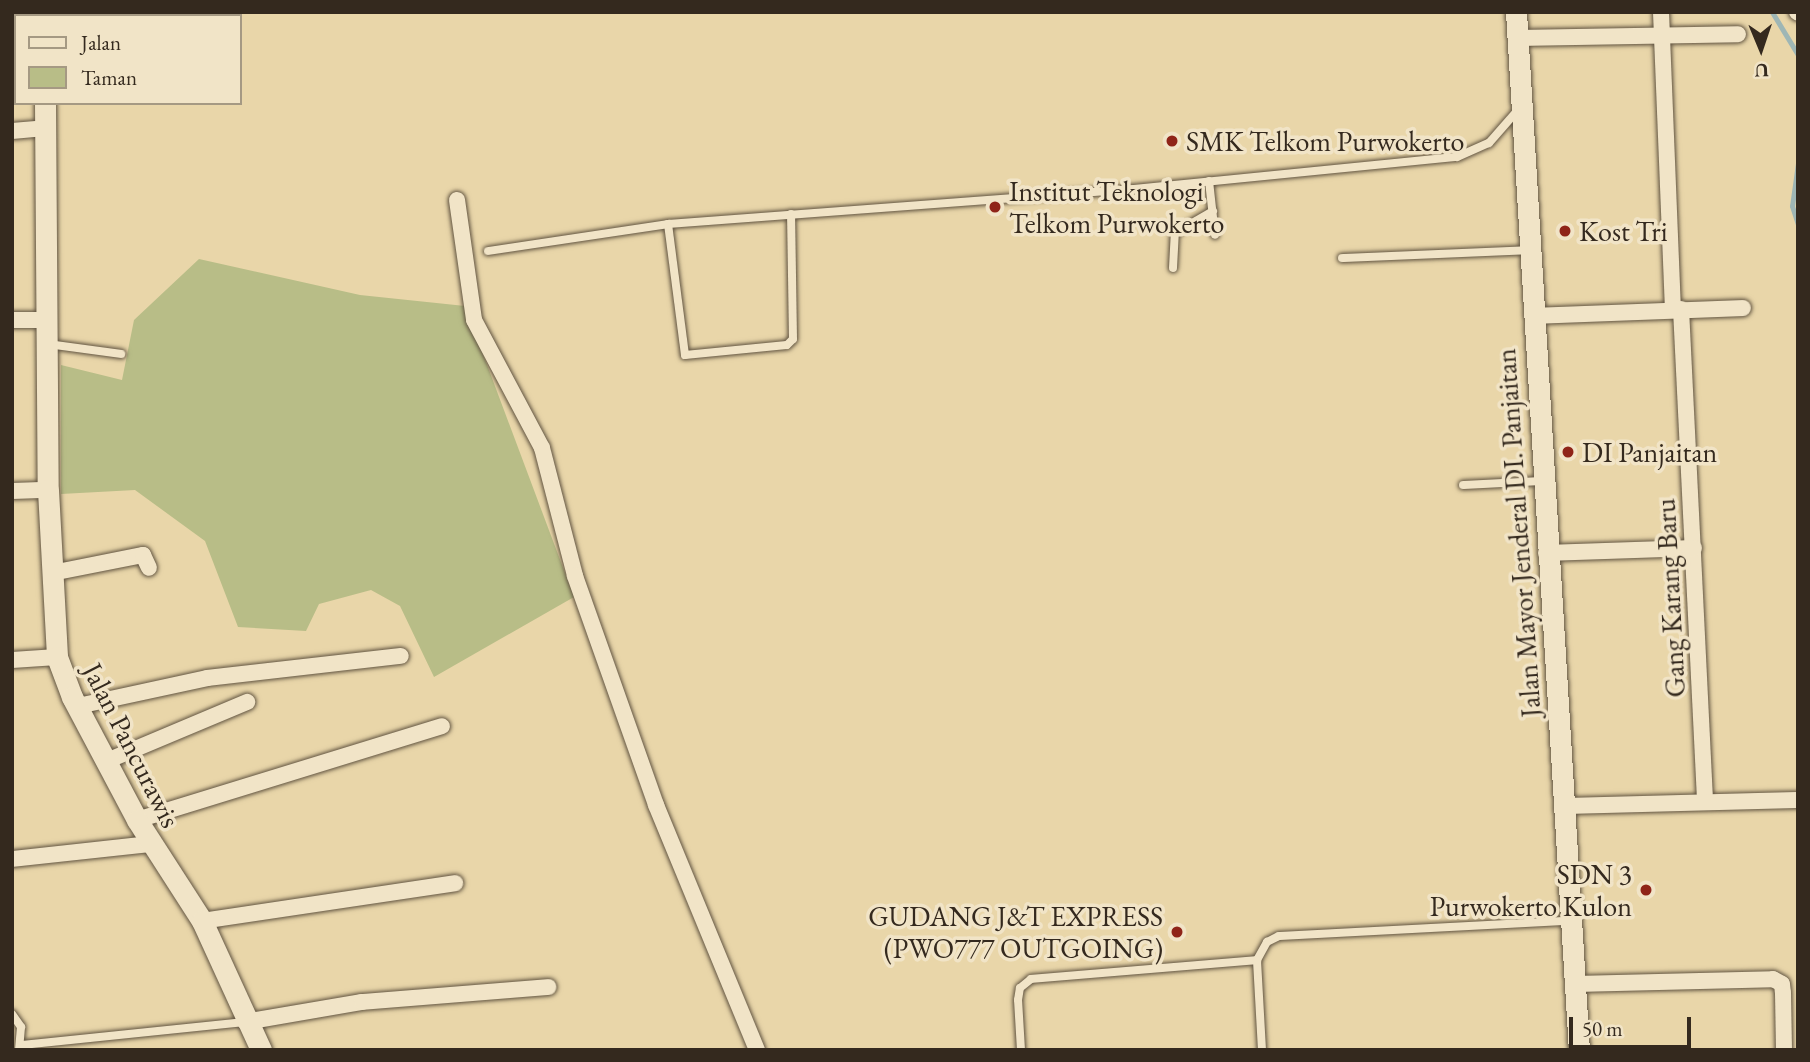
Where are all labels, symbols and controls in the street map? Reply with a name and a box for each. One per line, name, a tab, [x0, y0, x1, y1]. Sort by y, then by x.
legend	[14, 14, 242, 105]
north arrow	[1726, 14, 1796, 84]
text: Jalan	[81, 29, 121, 56]
text: U	[1754, 58, 1769, 83]
text: Taman	[81, 64, 137, 91]
place label: SMK Telkom Purwokerto	[1186, 124, 1464, 158]
marker: SMK Telkom Purwokerto	[1164, 133, 1180, 149]
place label: Institut Teknologi Telkom Purwokerto	[1009, 174, 1224, 240]
marker: Institut Teknologi Telkom Purwokerto	[987, 199, 1003, 215]
place label: Kost Tri	[1579, 214, 1668, 248]
marker: Kost Tri	[1557, 223, 1573, 239]
street label: Jalan Mayor Jenderal DI. Panjaitan	[1488, 347, 1548, 719]
place label: DI Panjaitan	[1582, 435, 1717, 469]
marker: DI Panjaitan	[1560, 444, 1576, 460]
street label: Gang Karang Baru	[1648, 498, 1692, 698]
street label: Jalan Pancurawis	[76, 657, 188, 833]
place label: SDN 3 Purwokerto Kulon	[1430, 857, 1632, 923]
marker: SDN 3 Purwokerto Kulon	[1638, 882, 1654, 898]
place label: GUDANG J&T EXPRESS (PWO777 OUTGOING)	[868, 899, 1163, 965]
marker: GUDANG J&T EXPRESS (PWO777 OUTGOING)	[1169, 924, 1185, 940]
scale bar	[1572, 1002, 1694, 1046]
text: 50 m	[1582, 1015, 1623, 1042]

